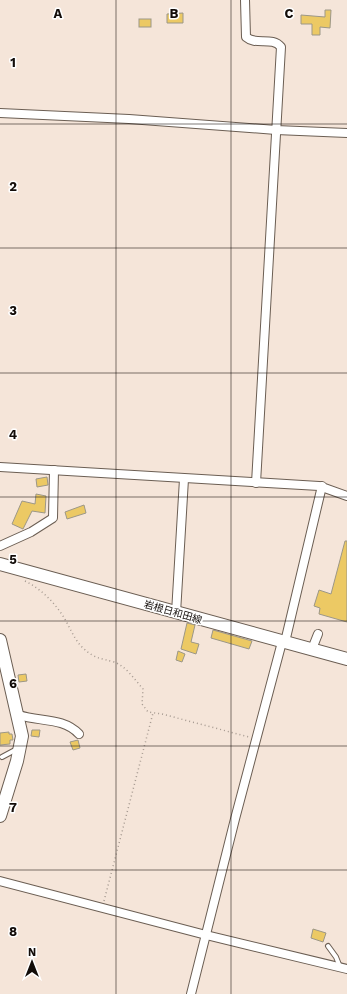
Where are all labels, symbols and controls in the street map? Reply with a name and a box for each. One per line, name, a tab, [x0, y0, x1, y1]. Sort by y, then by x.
text: A	[54, 6, 63, 21]
text: B	[170, 6, 179, 21]
text: C	[285, 6, 294, 21]
text: 1	[10, 55, 16, 70]
text: 2	[9, 179, 17, 194]
text: 3	[9, 303, 17, 318]
text: 4	[9, 427, 18, 442]
text: 5	[9, 552, 17, 567]
street label: 岩根日和田線	[143, 598, 203, 626]
text: 6	[9, 676, 17, 691]
text: 7	[9, 800, 17, 815]
text: 8	[9, 924, 17, 939]
north arrow	[12, 942, 52, 982]
text: N	[28, 946, 36, 959]

